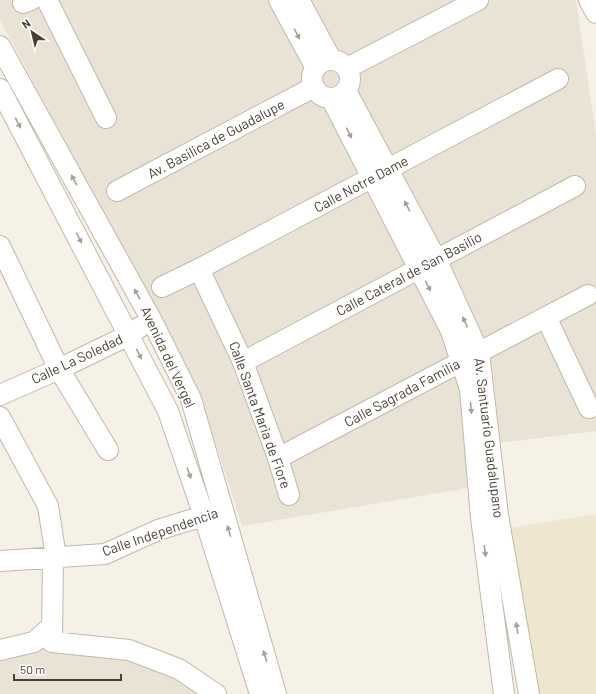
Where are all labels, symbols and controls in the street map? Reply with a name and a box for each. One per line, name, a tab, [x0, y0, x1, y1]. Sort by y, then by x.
north arrow	[12, 12, 52, 52]
text: N	[19, 16, 33, 31]
one-way arrow	[294, 28, 301, 40]
street label: Av. Basilica de Guadalupe	[144, 95, 287, 182]
one-way arrow	[15, 117, 21, 129]
one-way arrow	[346, 127, 353, 139]
street label: Calle Notre Dame	[311, 152, 411, 216]
one-way arrow	[71, 174, 78, 186]
one-way arrow	[403, 200, 410, 212]
street label: Calle Cateral de San Basilio	[333, 228, 484, 319]
one-way arrow	[75, 233, 82, 244]
one-way arrow	[425, 280, 431, 292]
one-way arrow	[134, 288, 141, 300]
street label: Avenida del Vergel	[138, 303, 199, 410]
one-way arrow	[462, 316, 468, 328]
street label: Calle La Soledad	[28, 330, 125, 387]
street label: Calle Santa Maria de Fiore	[226, 339, 295, 491]
one-way arrow	[135, 348, 142, 359]
street label: Calle Sagrada Familia	[341, 355, 463, 430]
street label: Av. Santuario Guadalupano	[471, 357, 508, 519]
one-way arrow	[468, 402, 475, 414]
one-way arrow	[186, 468, 192, 480]
street label: Calle Independencia	[100, 504, 220, 559]
one-way arrow	[226, 525, 232, 538]
one-way arrow	[482, 545, 488, 557]
one-way arrow	[514, 622, 520, 634]
one-way arrow	[262, 650, 268, 662]
scale bar	[14, 656, 121, 682]
text: 50 m	[20, 662, 45, 676]

